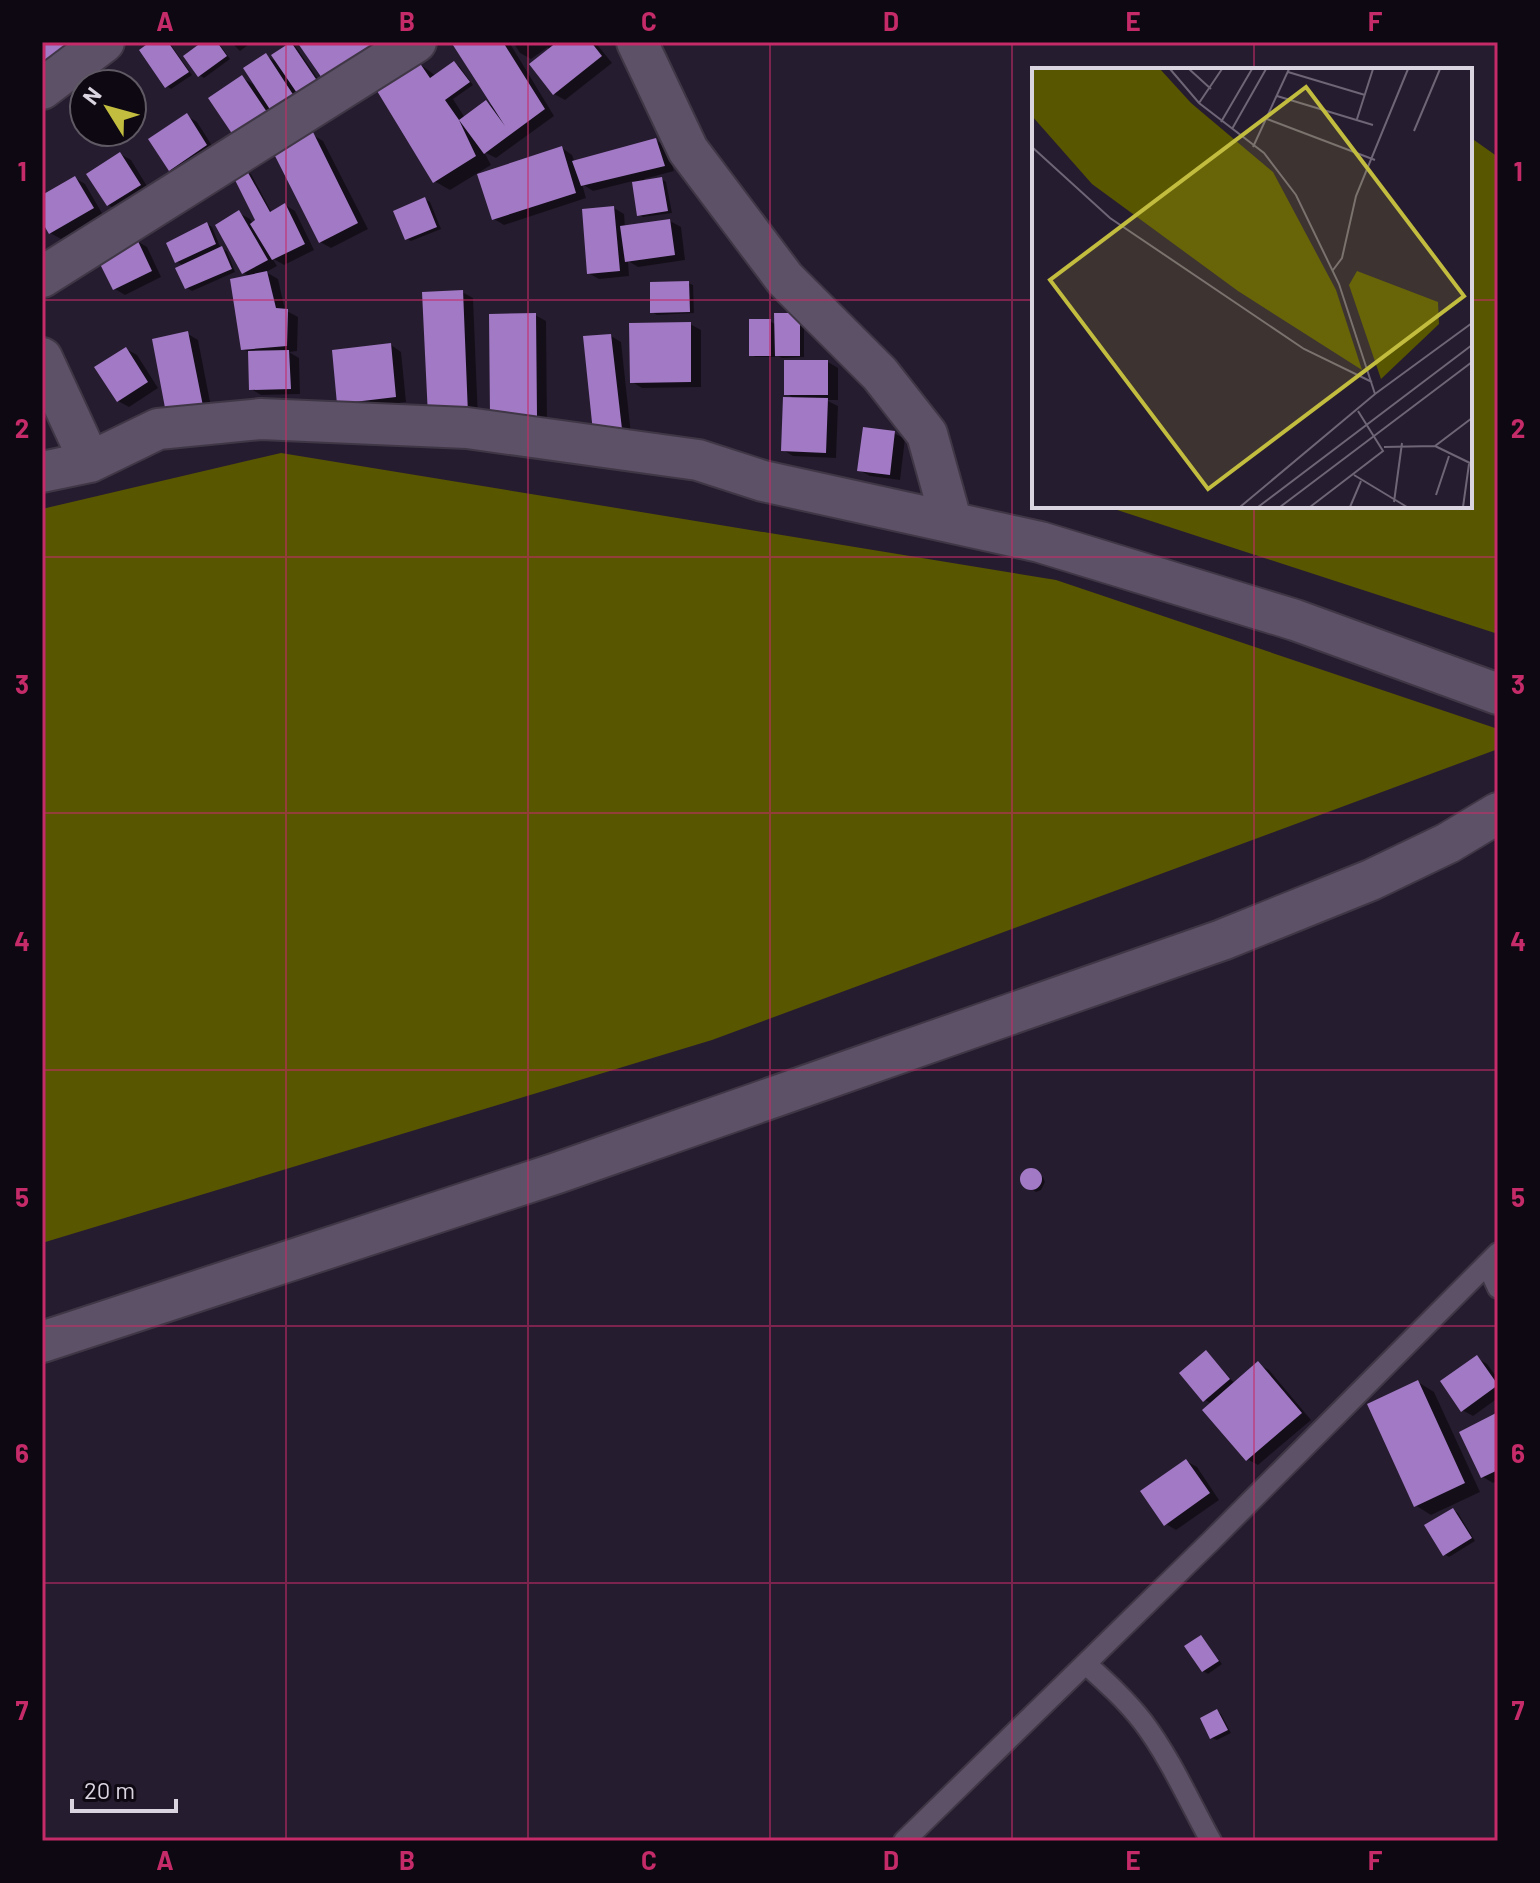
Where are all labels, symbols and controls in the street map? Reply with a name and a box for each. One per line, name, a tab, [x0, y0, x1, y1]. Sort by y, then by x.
text: A	[156, 5, 174, 36]
text: B	[399, 5, 415, 36]
text: C	[641, 5, 657, 36]
text: D	[883, 5, 899, 36]
text: E	[1125, 5, 1141, 36]
text: F	[1368, 5, 1383, 36]
north arrow	[68, 68, 148, 148]
inset map	[1032, 68, 1472, 508]
text: N	[76, 82, 106, 109]
text: 1	[17, 155, 27, 186]
text: 1	[1513, 155, 1523, 186]
text: 2	[15, 412, 29, 443]
text: 2	[1511, 412, 1525, 443]
text: 3	[15, 668, 29, 699]
text: 3	[1511, 668, 1525, 699]
text: 4	[14, 925, 30, 956]
text: 4	[1510, 925, 1526, 956]
text: 5	[15, 1181, 29, 1212]
text: 5	[1511, 1181, 1525, 1212]
text: 6	[15, 1437, 29, 1468]
text: 6	[1511, 1437, 1525, 1468]
text: 7	[16, 1694, 29, 1725]
text: 7	[1512, 1694, 1525, 1725]
scale bar	[72, 1763, 176, 1813]
text: 20 m	[84, 1775, 135, 1804]
text: A	[156, 1844, 174, 1875]
text: B	[399, 1844, 415, 1875]
text: C	[641, 1844, 657, 1875]
text: D	[883, 1844, 899, 1875]
text: E	[1125, 1844, 1141, 1875]
text: F	[1368, 1844, 1383, 1875]

